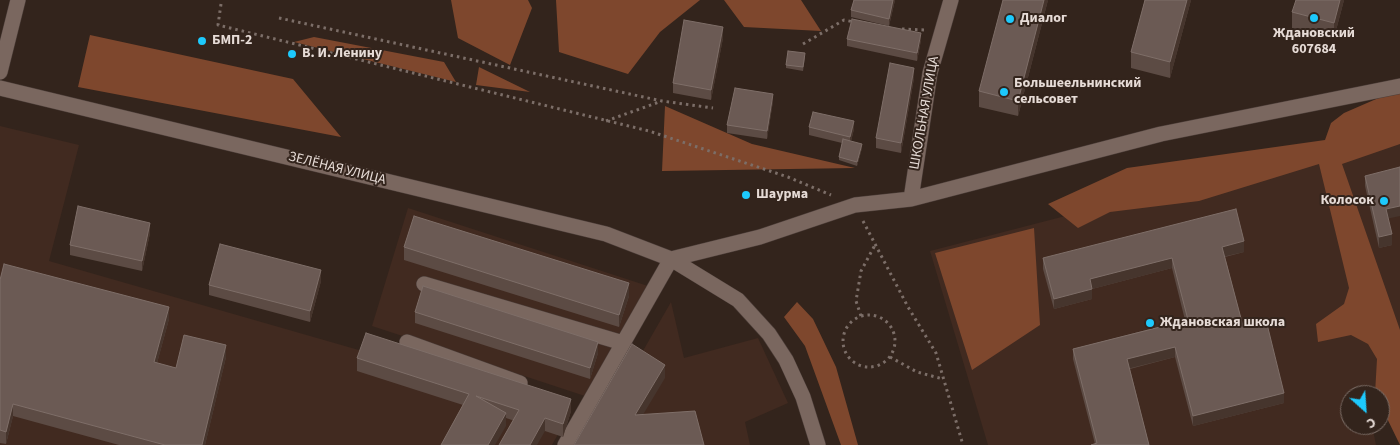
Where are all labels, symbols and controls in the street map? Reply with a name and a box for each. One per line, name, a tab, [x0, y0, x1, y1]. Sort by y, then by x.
place label: Диалог	[1020, 11, 1067, 27]
marker: Ждановский 607684	[1308, 12, 1320, 24]
marker: Диалог	[1004, 13, 1016, 25]
place label: Ждановский 607684	[1273, 26, 1355, 58]
place label: БМП-2	[212, 33, 252, 49]
marker: БМП-2	[196, 35, 208, 47]
place label: В. И. Ленину	[302, 46, 382, 62]
marker: В. И. Ленину	[286, 48, 298, 60]
street label: ШКОЛЬНАЯ УЛИЦА	[907, 55, 943, 171]
place label: Большеельнинский сельсовет	[1014, 76, 1141, 108]
marker: Большеельнинский сельсовет	[998, 86, 1010, 98]
street label: ЗЕЛЁНАЯ УЛИЦА	[286, 149, 388, 189]
place label: Шаурма	[756, 187, 808, 203]
marker: Шаурма	[740, 189, 752, 201]
place label: Колосок	[1320, 193, 1374, 209]
marker: Колосок	[1378, 195, 1390, 207]
place label: Ждановская школа	[1160, 315, 1285, 331]
marker: Ждановская школа	[1144, 317, 1156, 329]
north arrow	[1340, 385, 1390, 435]
text: С	[1363, 412, 1379, 433]

